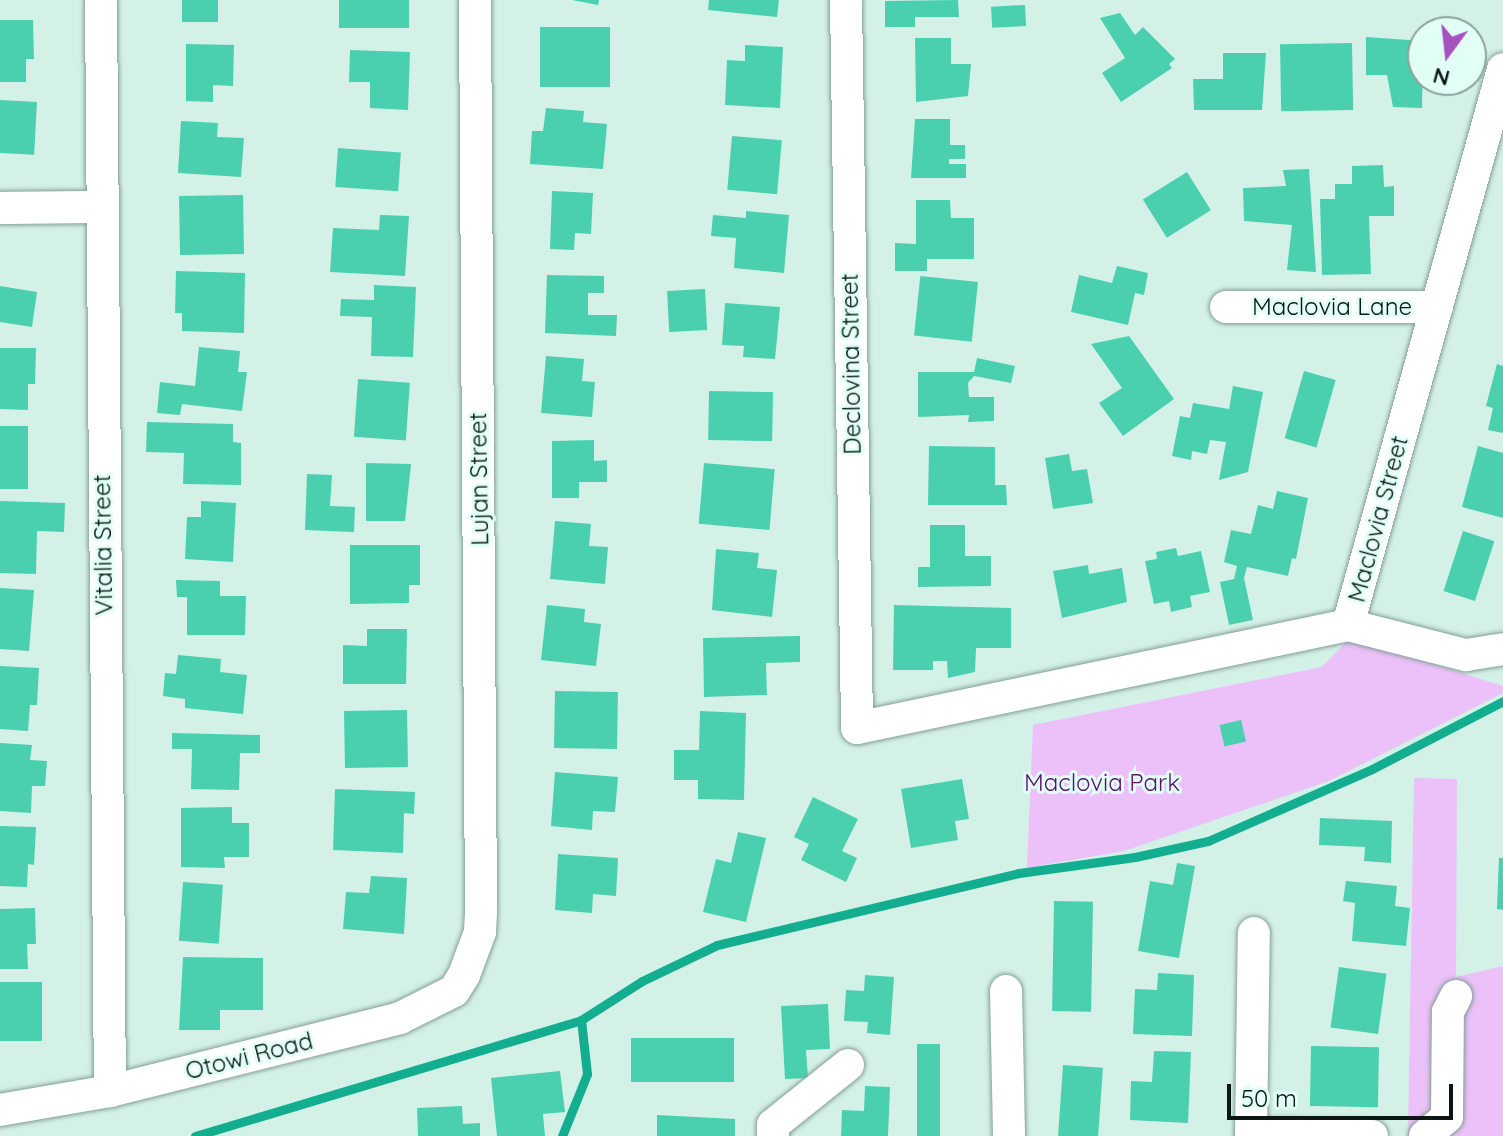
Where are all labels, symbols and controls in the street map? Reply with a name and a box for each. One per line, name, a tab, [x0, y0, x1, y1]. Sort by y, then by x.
north arrow	[1407, 16, 1487, 96]
text: N	[1430, 62, 1453, 93]
street label: Declovina Street	[835, 273, 867, 455]
street label: Maclovia Lane	[1252, 293, 1412, 321]
street label: Lujan Street	[463, 412, 495, 546]
street label: Maclovia Street	[1342, 433, 1414, 605]
street label: Vitalia Street	[87, 474, 119, 616]
park label: Maclovia Park	[1024, 769, 1180, 797]
street label: Otowi Road	[182, 1026, 316, 1086]
scale bar	[1231, 1068, 1457, 1118]
text: 50 m	[1241, 1083, 1297, 1113]

